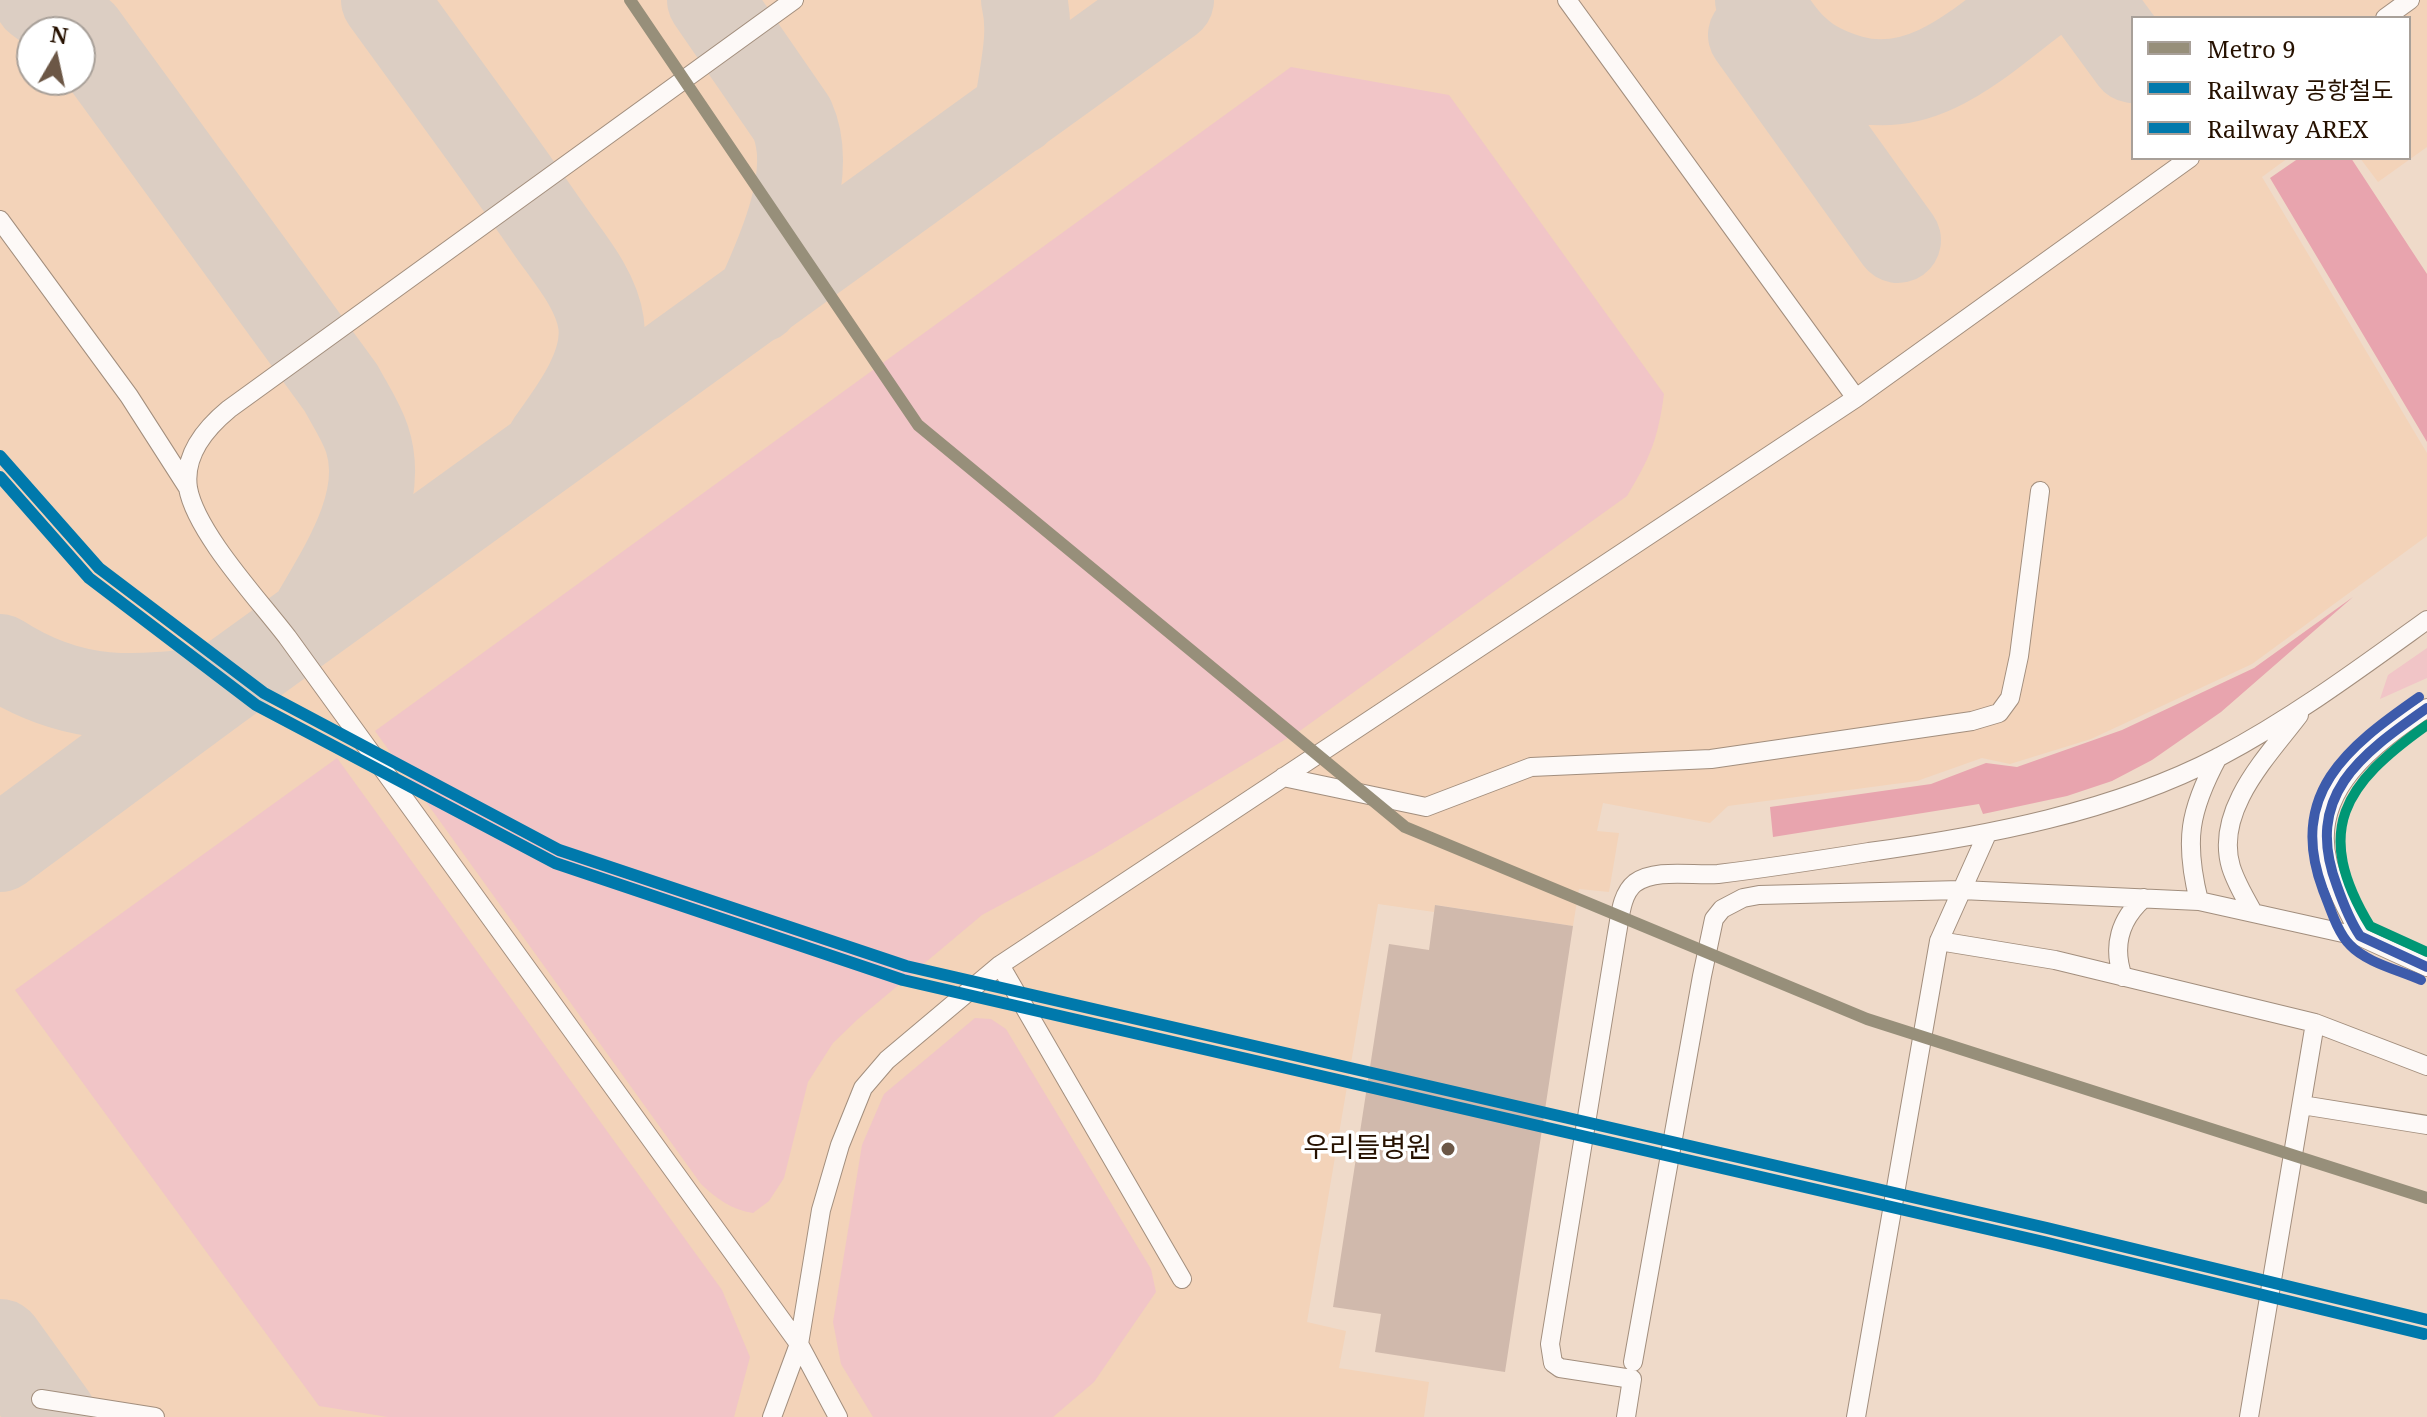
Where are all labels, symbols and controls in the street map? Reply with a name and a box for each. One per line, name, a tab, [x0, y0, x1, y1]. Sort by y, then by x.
north arrow	[16, 16, 96, 96]
legend	[2131, 16, 2411, 160]
text: N	[49, 18, 70, 50]
text: Metro 9	[2207, 32, 2296, 65]
text: Railway 공항철도	[2207, 73, 2393, 106]
text: Railway AREX	[2207, 112, 2368, 145]
place label: 우리들병원	[1303, 1132, 1432, 1166]
marker: 우리들병원	[1439, 1140, 1457, 1158]

